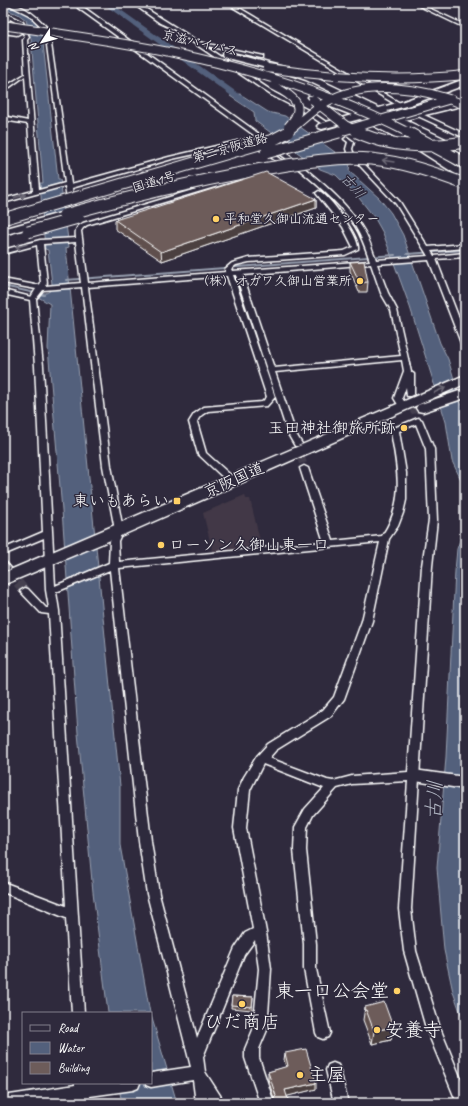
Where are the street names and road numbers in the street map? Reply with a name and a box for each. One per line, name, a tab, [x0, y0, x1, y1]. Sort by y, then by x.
street label: 京滋バイパス	[160, 26, 240, 60]
street label: 第二京阪道路	[190, 130, 270, 166]
street label: 国道1号	[130, 168, 178, 196]
street label: 京阪国道	[201, 458, 267, 502]

